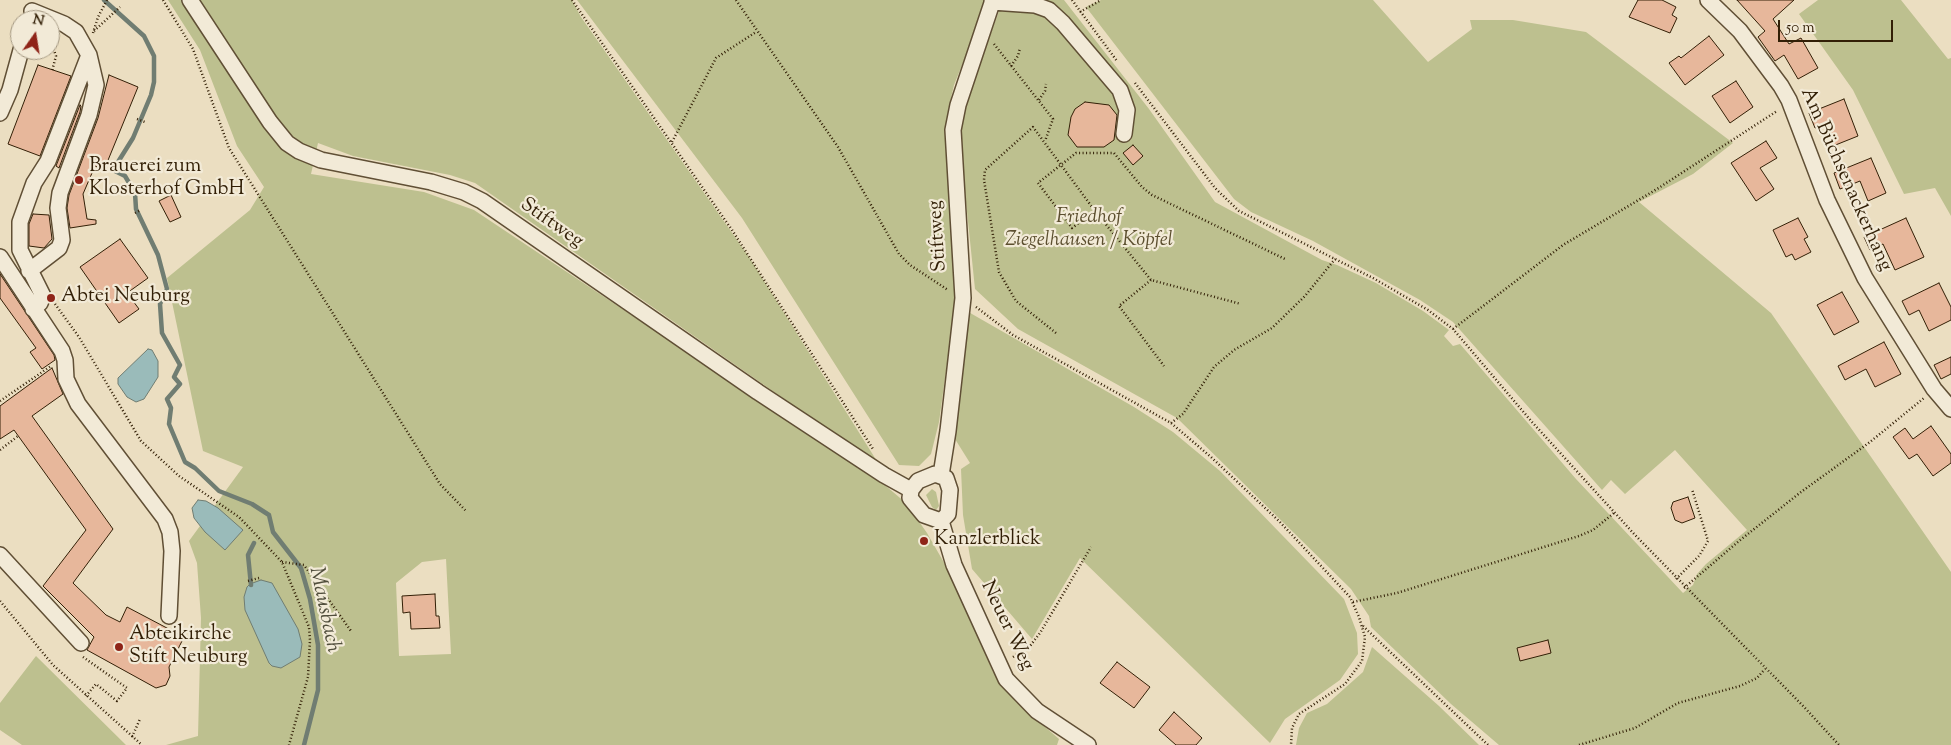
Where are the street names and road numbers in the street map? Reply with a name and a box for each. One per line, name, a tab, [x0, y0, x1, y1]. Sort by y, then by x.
street label: Am Büchsenackerhang	[1794, 85, 1896, 275]
street label: Stiftweg	[515, 194, 587, 254]
street label: Stiftweg	[925, 199, 953, 273]
street label: Neuer Weg	[974, 577, 1038, 675]

